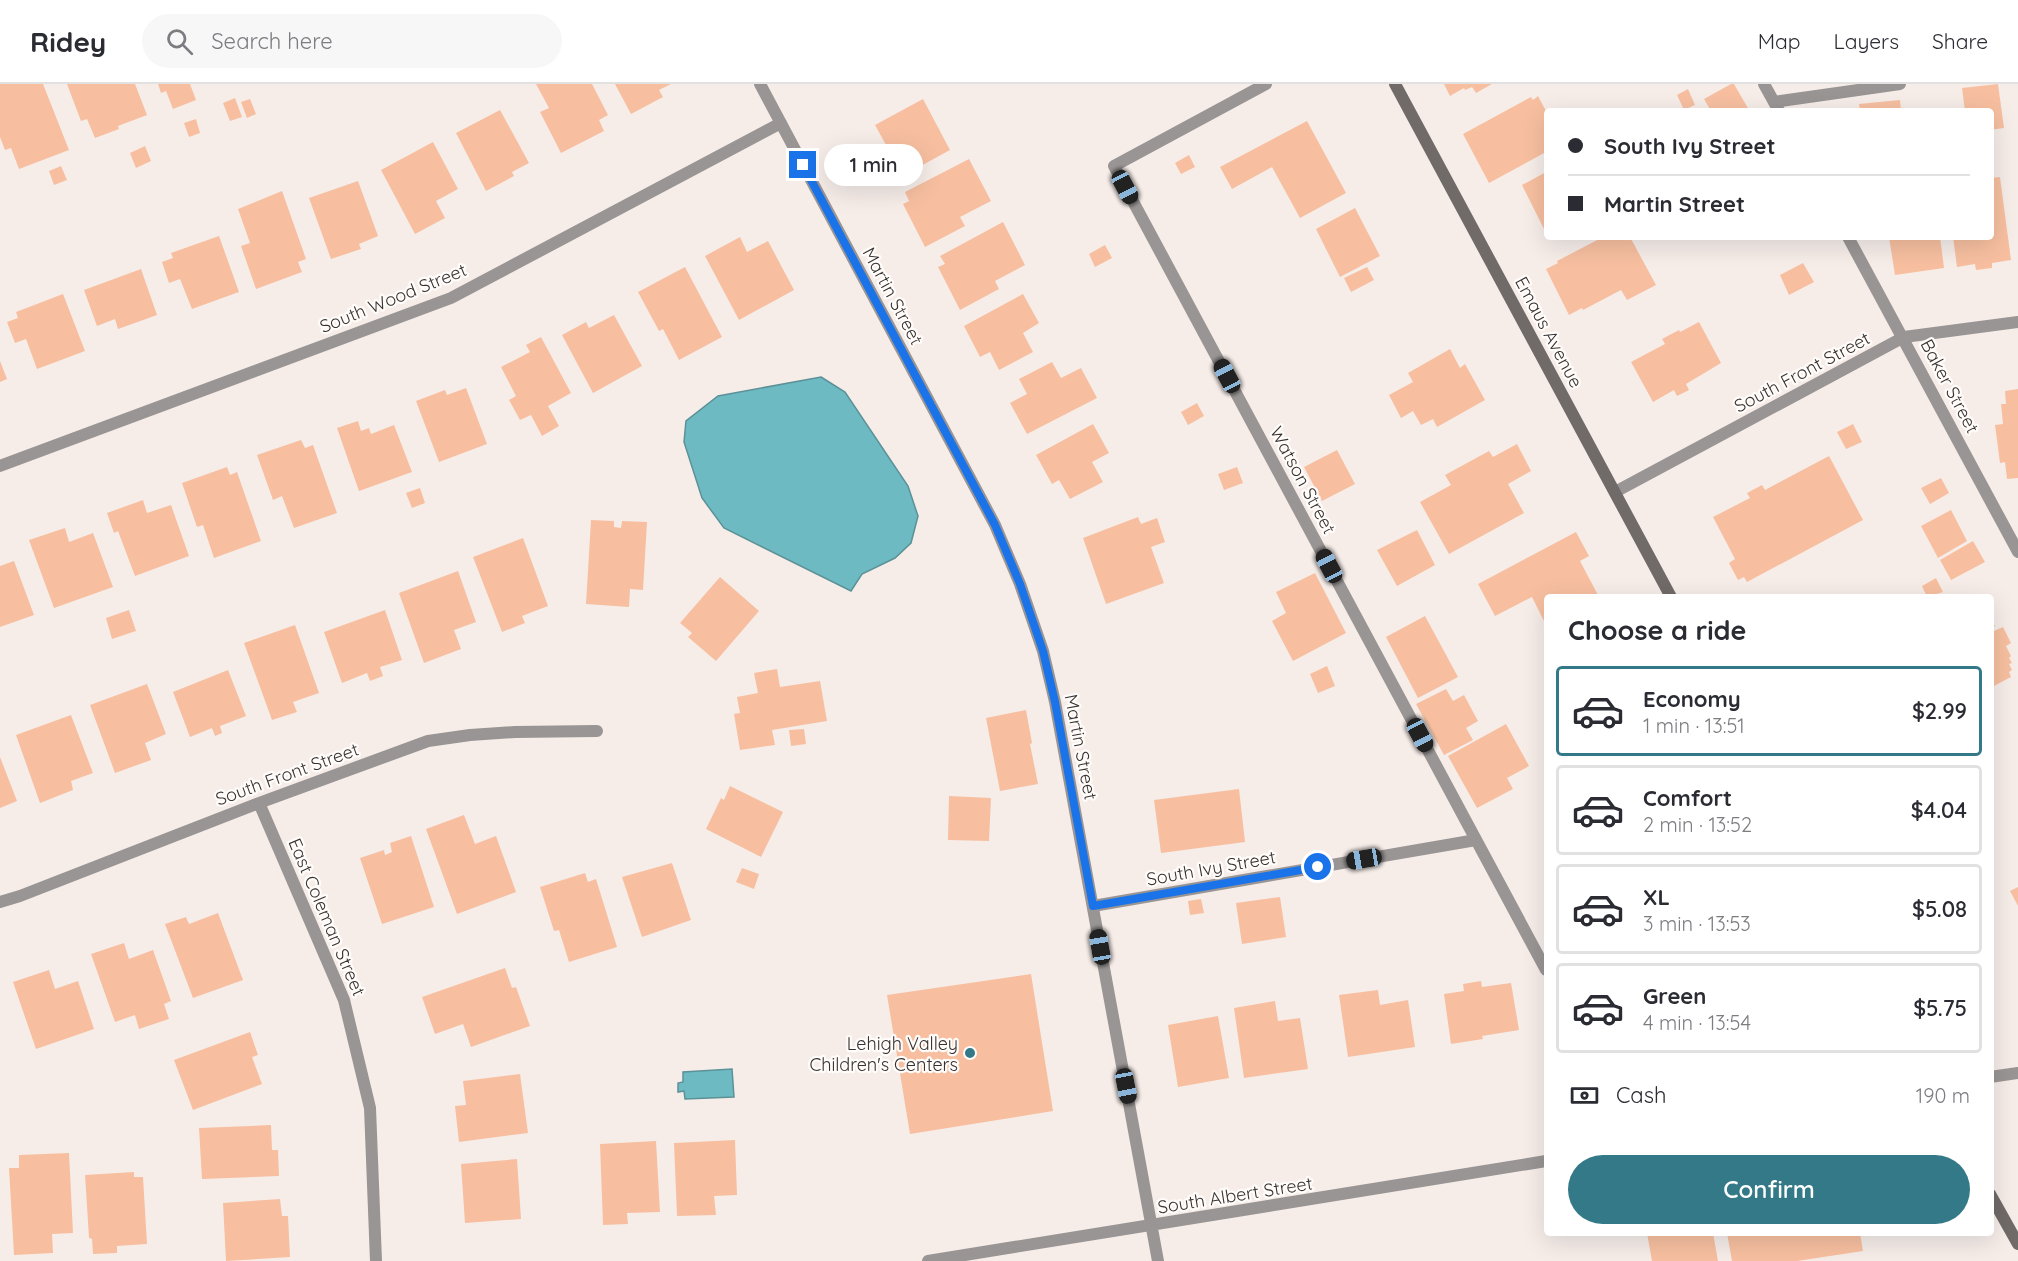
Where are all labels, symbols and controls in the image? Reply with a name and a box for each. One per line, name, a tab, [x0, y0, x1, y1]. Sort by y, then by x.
search box	[142, 14, 562, 68]
text: Ridey	[30, 24, 106, 59]
icon: search	[163, 25, 196, 58]
text: Search here	[211, 27, 333, 55]
text: Map	[1758, 28, 1801, 54]
text: Layers	[1834, 28, 1899, 54]
text: Share	[1932, 28, 1988, 54]
text: South Ivy Street	[1604, 132, 1775, 160]
callout: 1 min	[824, 144, 923, 186]
route end	[789, 151, 816, 178]
text: 1 min	[850, 152, 897, 177]
car	[1109, 167, 1141, 207]
text: Martin Street	[1604, 190, 1745, 218]
street label: Martin Street	[858, 243, 928, 349]
street label: South Wood Street	[316, 258, 470, 338]
street label: Emaus Avenue	[1510, 273, 1588, 391]
street label: South Front Street	[1730, 327, 1874, 417]
street label: Baker Street	[1916, 335, 1984, 437]
car	[1211, 356, 1243, 396]
street label: Watson Street	[1265, 422, 1341, 538]
car	[1313, 546, 1345, 586]
text: Choose a ride	[1568, 613, 1746, 647]
icon: car	[1571, 684, 1625, 738]
text: Economy	[1643, 685, 1741, 713]
street label: Martin Street	[1059, 692, 1103, 802]
text: $2.99	[1912, 697, 1967, 725]
text: 1 min · 13:51	[1643, 713, 1745, 738]
car	[1404, 715, 1436, 755]
street label: South Front Street	[212, 737, 362, 811]
icon: car	[1571, 783, 1625, 837]
text: Comfort	[1643, 784, 1732, 812]
text: $4.04	[1911, 796, 1967, 824]
text: 2 min · 13:52	[1643, 812, 1752, 837]
street label: East Coleman Street	[283, 835, 371, 999]
street label: South Ivy Street	[1145, 845, 1277, 891]
car	[1345, 847, 1383, 871]
route start	[1304, 853, 1331, 880]
icon: car	[1571, 882, 1625, 936]
text: XL	[1643, 883, 1670, 911]
text: $5.08	[1912, 895, 1967, 923]
text: 3 min · 13:53	[1643, 911, 1751, 936]
car	[1088, 928, 1112, 966]
icon: car	[1571, 981, 1625, 1035]
text: Green	[1643, 982, 1706, 1010]
text: $5.75	[1913, 994, 1967, 1022]
text: 4 min · 13:54	[1643, 1010, 1751, 1035]
place label: Lehigh Valley Children's Centers	[809, 1032, 958, 1076]
marker: Lehigh Valley Children's Centers	[963, 1046, 977, 1060]
car	[1114, 1067, 1138, 1105]
icon: cash	[1568, 1079, 1601, 1112]
text: Cash	[1616, 1081, 1667, 1109]
text: 190 m	[1916, 1083, 1970, 1108]
button: Confirm	[1568, 1155, 1970, 1224]
street label: South Albert Street	[1156, 1171, 1314, 1219]

